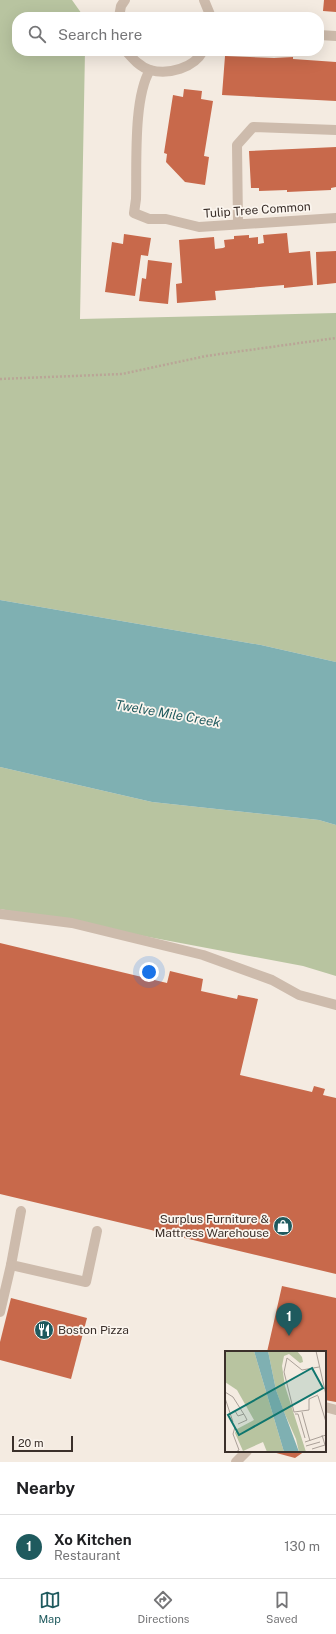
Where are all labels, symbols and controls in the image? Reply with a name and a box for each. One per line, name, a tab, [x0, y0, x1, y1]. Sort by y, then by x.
search box	[12, 12, 324, 56]
icon: search	[26, 23, 48, 45]
text: Search here	[58, 26, 142, 43]
street label: Tulip Tree Common	[203, 199, 311, 221]
water label: Twelve Mile Creek	[114, 697, 221, 730]
your location	[139, 962, 159, 982]
place label: Surplus Furniture & Mattress Warehouse	[155, 1212, 269, 1240]
shop icon: Surplus Furniture & Mattress Warehouse	[272, 1215, 294, 1237]
pin: 1	[276, 1303, 302, 1336]
restaurant icon: Boston Pizza	[33, 1319, 55, 1341]
place label: Boston Pizza	[58, 1323, 129, 1337]
inset map	[225, 1351, 326, 1452]
scale bar	[12, 1434, 73, 1453]
text: 20 m	[18, 1437, 43, 1449]
text: Nearby	[16, 1478, 75, 1498]
text: Xo Kitchen	[54, 1531, 132, 1548]
text: 1	[26, 1539, 32, 1554]
text: 130 m	[284, 1539, 320, 1554]
text: Restaurant	[54, 1548, 120, 1563]
tab: Map	[38, 1589, 61, 1625]
tab: Directions	[138, 1589, 189, 1625]
tab: Saved	[266, 1589, 298, 1625]

